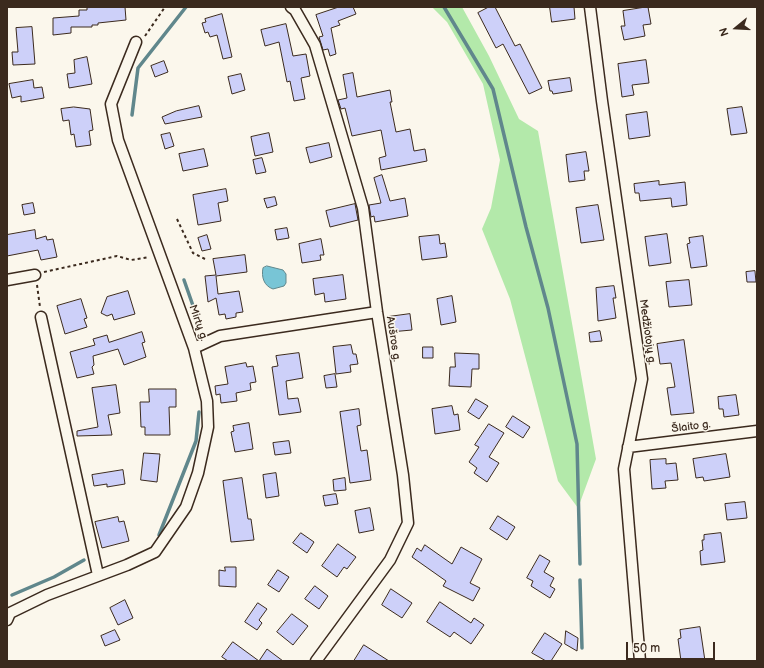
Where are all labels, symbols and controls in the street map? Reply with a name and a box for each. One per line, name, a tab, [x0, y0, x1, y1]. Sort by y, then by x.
north arrow	[716, 8, 756, 48]
text: N	[717, 26, 732, 38]
street label: Medžiotojų g.	[636, 298, 658, 366]
street label: Mirtų g.	[186, 303, 210, 343]
street label: Aušros g.	[383, 315, 403, 363]
street label: Šlaito g.	[671, 418, 711, 436]
scale bar	[628, 634, 717, 660]
text: 50 m	[633, 641, 660, 656]

